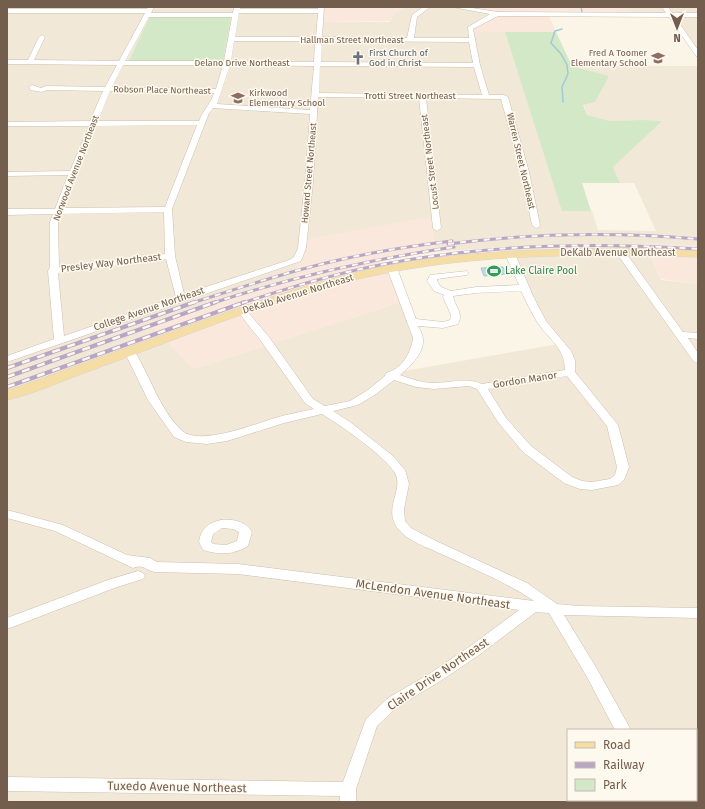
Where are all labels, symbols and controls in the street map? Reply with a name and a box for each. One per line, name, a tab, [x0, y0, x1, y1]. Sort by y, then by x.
north arrow	[657, 8, 697, 48]
text: N	[673, 31, 681, 44]
street label: Hallman Street Northeast	[300, 35, 405, 45]
place label: First Church of God in Christ	[369, 48, 429, 68]
place label: Fred A Toomer Elementary School	[571, 48, 648, 68]
church icon: First Church of God in Christ	[350, 50, 366, 66]
school or university icon: Fred A Toomer Elementary School	[650, 50, 666, 66]
street label: Delano Drive Northeast	[194, 58, 290, 68]
street label: Robson Place Northeast	[113, 84, 212, 96]
place label: Kirkwood Elementary School	[249, 88, 326, 108]
school or university icon: Kirkwood Elementary School	[230, 90, 246, 106]
street label: Trotti Street Northeast	[364, 91, 457, 101]
street label: Warren Street Northeast	[505, 112, 537, 211]
street label: Norwood Avenue Northeast	[51, 113, 101, 222]
street label: Locust Street Northeast	[419, 113, 441, 210]
street label: Howard Street Northeast	[300, 122, 318, 224]
street label: DeKalb Avenue Northeast	[560, 247, 676, 259]
street label: Presley Way Northeast	[60, 251, 162, 275]
sports icon: Lake Claire Pool	[486, 263, 502, 279]
place label: Lake Claire Pool	[505, 265, 577, 277]
street label: DeKalb Avenue Northeast	[241, 271, 355, 317]
street label: College Avenue Northeast	[92, 284, 206, 334]
street label: Gordon Manor	[492, 369, 558, 391]
street label: McLendon Avenue Northeast	[355, 576, 512, 612]
street label: Claire Drive Northeast	[385, 634, 492, 713]
legend	[567, 729, 697, 801]
text: Road	[603, 738, 631, 752]
text: Railway	[603, 758, 644, 772]
text: Park	[603, 778, 627, 792]
street label: Tuxedo Avenue Northeast	[107, 779, 247, 795]

